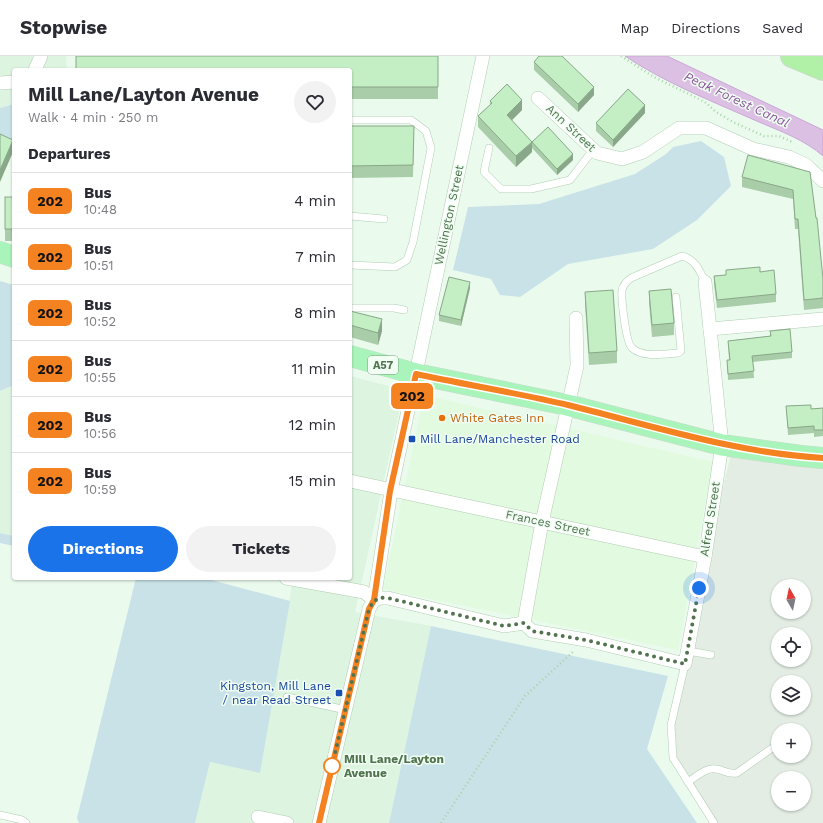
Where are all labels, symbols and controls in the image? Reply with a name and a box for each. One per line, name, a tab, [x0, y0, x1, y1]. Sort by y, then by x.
text: Stopwise	[20, 16, 107, 39]
text: Map	[621, 20, 649, 36]
text: Directions	[671, 20, 740, 36]
text: Saved	[762, 20, 803, 36]
water label: Peak Forest Canal	[682, 69, 792, 130]
button: heart	[294, 81, 336, 123]
text: Mill Lane/Layton Avenue	[28, 83, 259, 106]
street label: Ann Street	[543, 101, 599, 155]
text: Walk · 4 min · 250 m	[28, 110, 158, 125]
text: Departures	[28, 145, 111, 163]
street label: Wellington Street	[432, 164, 466, 266]
text: Bus	[84, 184, 112, 202]
text: 4 min	[294, 192, 336, 210]
text: 202	[37, 193, 63, 209]
text: 10:48	[84, 202, 117, 217]
text: Bus	[84, 240, 112, 258]
text: 7 min	[295, 248, 336, 266]
text: 202	[37, 249, 63, 265]
text: 10:51	[84, 258, 114, 273]
text: Bus	[84, 296, 112, 314]
text: 8 min	[294, 304, 336, 322]
text: 202	[37, 305, 63, 321]
text: 10:52	[84, 314, 116, 329]
text: Bus	[84, 352, 112, 370]
road number: A57	[368, 356, 398, 374]
text: 11 min	[292, 360, 336, 378]
text: 202	[37, 361, 63, 377]
text: 10:55	[84, 370, 116, 385]
line badge: 202	[389, 383, 435, 409]
text: 202	[399, 388, 425, 404]
text: Bus	[84, 408, 112, 426]
place label: White Gates Inn	[450, 411, 544, 425]
marker: White Gates Inn	[437, 413, 447, 423]
text: 12 min	[289, 416, 336, 434]
text: 202	[37, 417, 63, 433]
text: 10:56	[84, 426, 116, 441]
place label: Mill Lane/Manchester Road	[420, 432, 580, 446]
marker: Mill Lane/Manchester Road	[407, 434, 417, 444]
text: Bus	[84, 464, 112, 482]
text: 15 min	[289, 472, 336, 490]
text: 202	[37, 473, 63, 489]
street label: Alfred Street	[697, 481, 723, 557]
text: 10:59	[84, 482, 117, 497]
street label: Frances Street	[504, 507, 592, 539]
button: Directions	[28, 526, 178, 572]
button: Tickets	[186, 526, 336, 572]
your location	[689, 578, 709, 598]
north arrow	[771, 579, 811, 619]
map controls	[771, 579, 811, 811]
button: locate	[771, 627, 811, 667]
button: layers	[771, 675, 811, 715]
place label: Kingston, Mill Lane / near Read Street	[220, 679, 331, 707]
marker: Kingston, Mill Lane / near Read Street	[334, 688, 344, 698]
button: +	[771, 723, 811, 763]
place label: Mill Lane/Layton Avenue	[344, 752, 444, 780]
marker: Mill Lane/Layton Avenue	[323, 757, 341, 775]
button: −	[771, 771, 811, 811]

